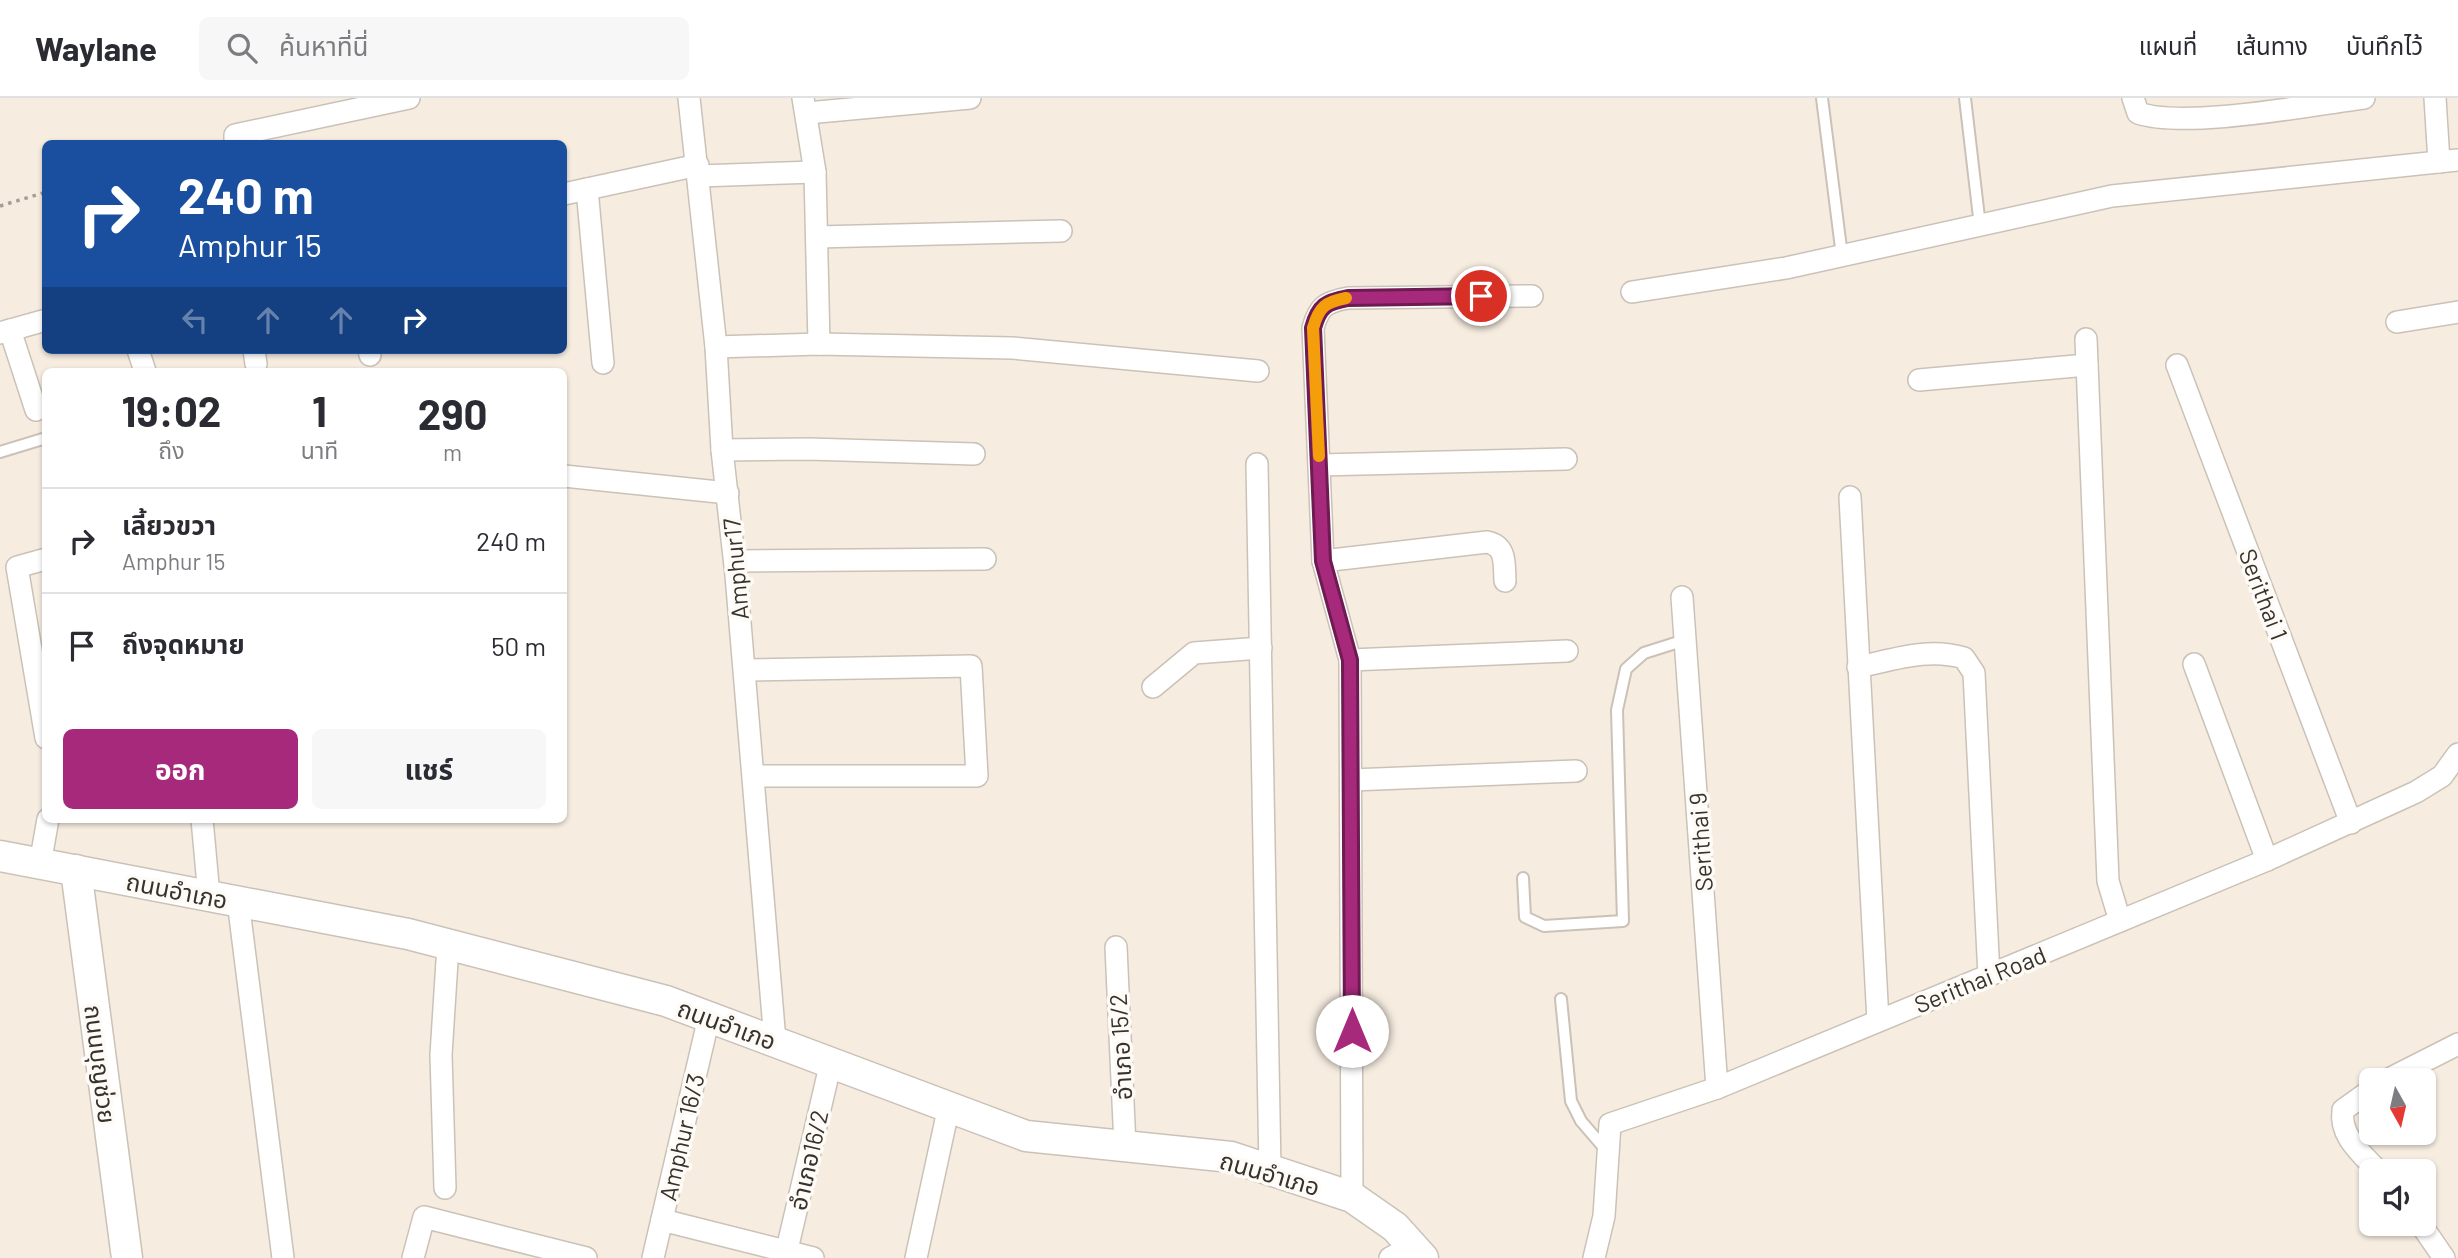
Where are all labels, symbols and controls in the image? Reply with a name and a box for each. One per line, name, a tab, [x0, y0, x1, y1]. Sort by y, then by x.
search box	[199, 17, 689, 80]
text: Waylane	[35, 28, 157, 68]
icon: search	[223, 29, 261, 67]
text: ค้นหาที่นี่	[279, 30, 369, 61]
text: แผนที่	[2139, 31, 2197, 60]
text: เส้นทาง	[2235, 31, 2308, 60]
text: บันทึกไว้	[2346, 31, 2423, 60]
text: 240 m	[178, 165, 314, 224]
icon: right	[63, 168, 154, 259]
text: Amphur 15	[178, 225, 322, 263]
pin	[1451, 266, 1511, 326]
icon: arrive	[1462, 277, 1500, 315]
icon: left	[176, 301, 214, 339]
icon: ahead	[249, 301, 287, 339]
icon: ahead	[322, 301, 360, 339]
icon: right	[395, 301, 433, 339]
text: 19:02	[121, 385, 221, 435]
text: 1	[312, 385, 327, 435]
text: 290	[418, 388, 488, 438]
text: ถึง	[158, 436, 185, 464]
text: นาที	[301, 436, 338, 464]
text: m	[443, 438, 462, 466]
text: เลี้ยวขวา	[122, 509, 216, 540]
street label: Amphur17	[716, 517, 754, 621]
icon: right	[63, 522, 101, 560]
text: 240 m	[476, 525, 546, 556]
street label: Serithai 1	[2233, 544, 2295, 644]
text: Amphur 15	[122, 547, 225, 575]
icon: arrive	[63, 627, 101, 665]
text: ถึงจุดหมาย	[122, 628, 245, 659]
text: 50 m	[491, 630, 546, 661]
button: ออก	[63, 729, 298, 809]
button: แชร์	[312, 729, 546, 809]
street label: Serithai 9	[1682, 792, 1718, 892]
street label: ถนนอำเภอ	[124, 866, 230, 914]
street label: Serithai Road	[1910, 939, 2050, 1019]
street label: ถนนอำเภอ	[674, 993, 780, 1055]
street label: อำเภอ 15/2	[1103, 993, 1137, 1101]
position arrow	[1315, 994, 1389, 1068]
street label: ถนนบุญช่วย	[77, 1003, 123, 1125]
north arrow	[2359, 1068, 2436, 1144]
map controls	[2359, 1068, 2436, 1236]
street label: Amphur 16/3	[652, 1071, 710, 1203]
street label: อำเภอ16/2	[782, 1107, 834, 1213]
street label: ถนนอำเภอ	[1217, 1145, 1323, 1201]
button: sound	[2359, 1159, 2436, 1236]

